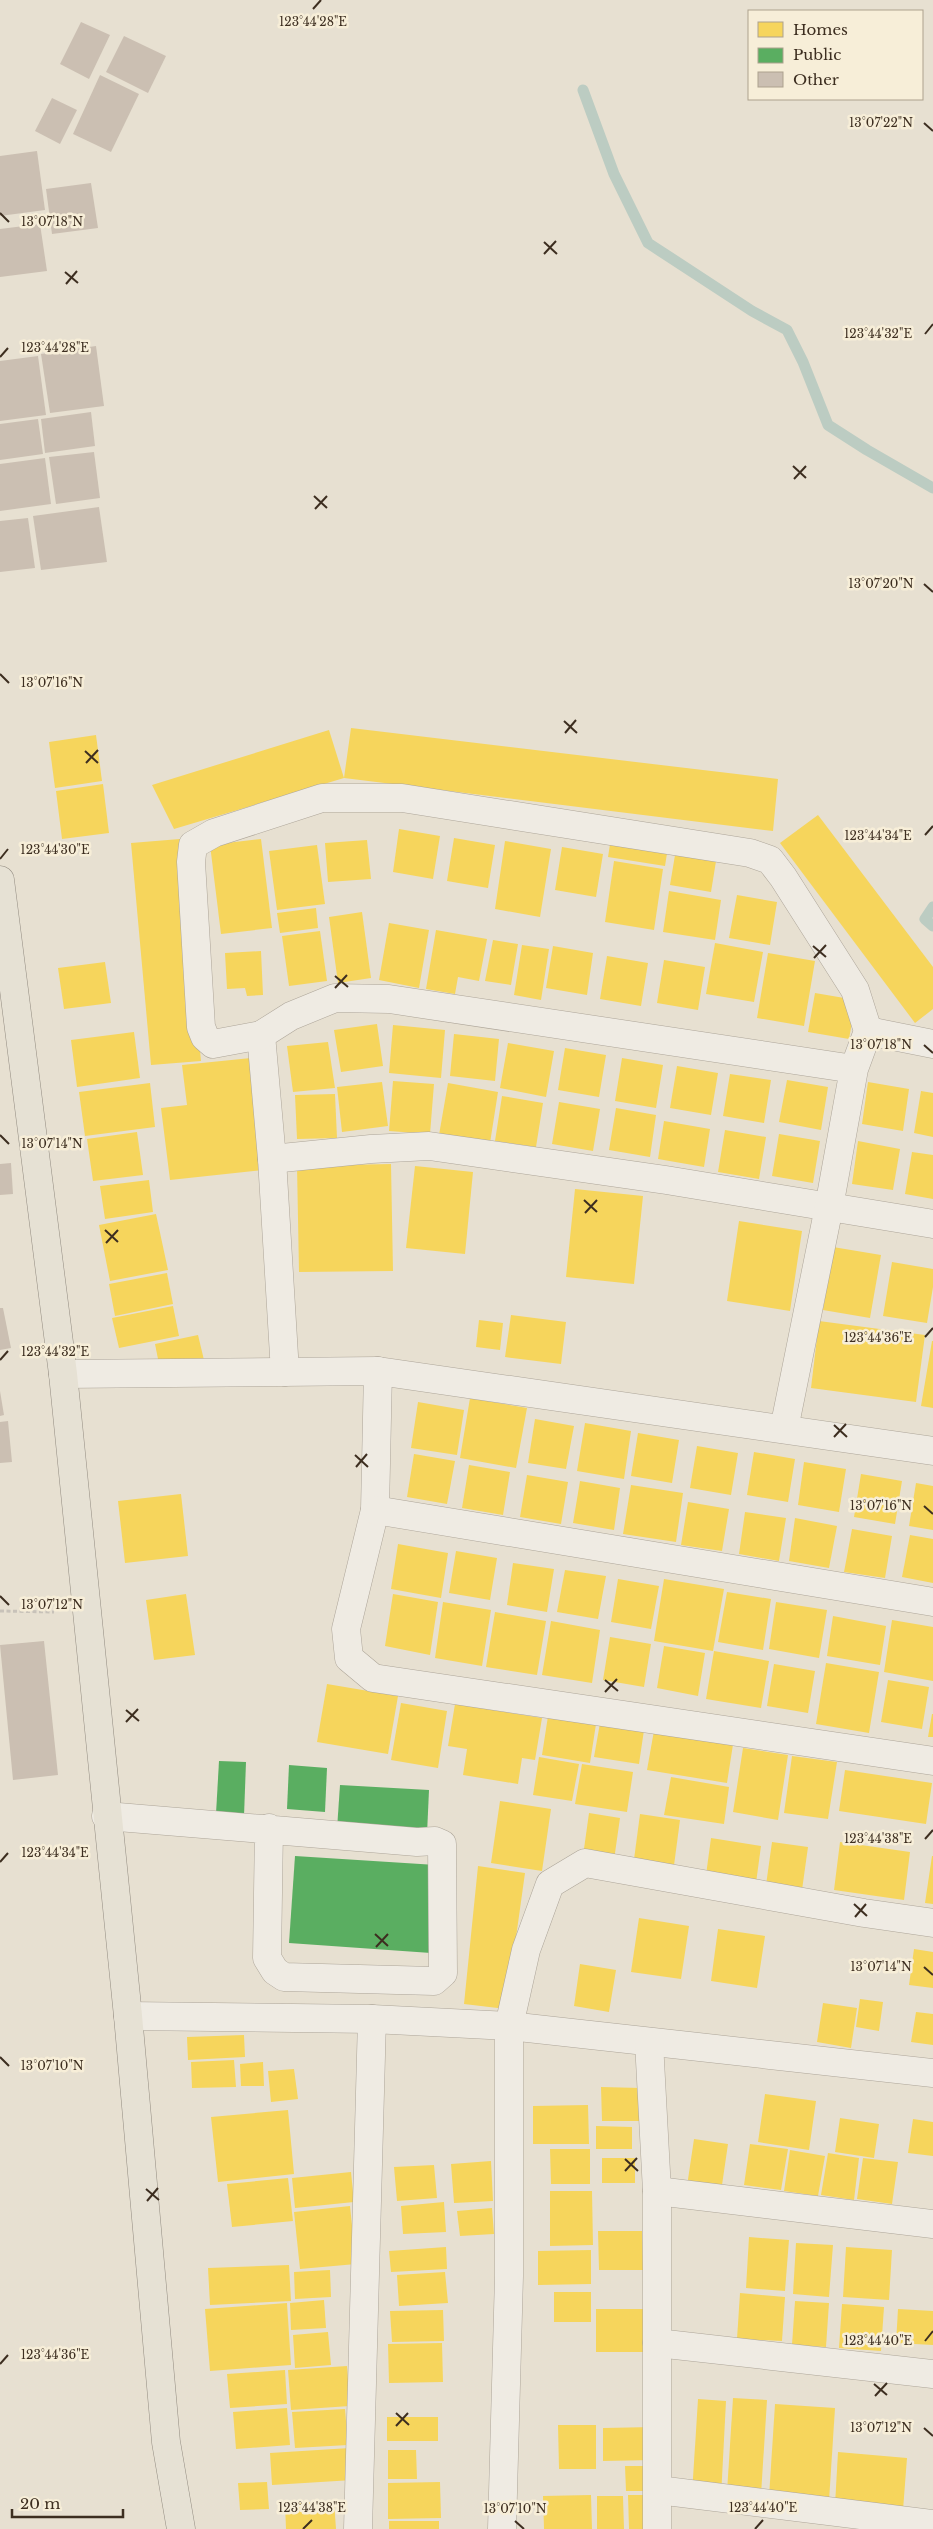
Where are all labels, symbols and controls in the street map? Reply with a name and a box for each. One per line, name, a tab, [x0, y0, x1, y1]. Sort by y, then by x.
legend	[748, 10, 923, 100]
text: 123°44'28"E	[279, 14, 347, 29]
text: Homes	[793, 20, 848, 39]
text: Public	[793, 45, 841, 64]
text: Other	[793, 70, 840, 89]
text: 13°07'22"N	[849, 115, 913, 130]
text: 13°07'18"N	[21, 214, 83, 229]
text: 123°44'32"E	[844, 326, 912, 341]
text: 123°44'28"E	[21, 340, 89, 355]
text: 13°07'20"N	[848, 576, 914, 591]
text: 13°07'16"N	[21, 675, 83, 690]
text: 123°44'34"E	[844, 828, 912, 843]
text: 123°44'30"E	[20, 842, 90, 857]
text: 13°07'18"N	[850, 1037, 912, 1052]
text: 13°07'14"N	[21, 1136, 83, 1151]
text: 123°44'36"E	[844, 1330, 913, 1345]
text: 123°44'32"E	[21, 1344, 89, 1359]
text: 13°07'16"N	[850, 1498, 912, 1513]
text: 13°07'12"N	[21, 1597, 83, 1612]
text: 123°44'38"E	[844, 1831, 912, 1846]
text: 123°44'34"E	[21, 1845, 89, 1860]
text: 13°07'14"N	[850, 1959, 912, 1974]
text: 13°07'10"N	[20, 2058, 84, 2073]
text: 123°44'40"E	[844, 2333, 913, 2348]
text: 123°44'36"E	[21, 2347, 90, 2362]
text: 13°07'12"N	[850, 2420, 912, 2435]
scale bar	[12, 2486, 124, 2518]
text: 20 m	[20, 2494, 60, 2513]
text: 123°44'38"E	[278, 2500, 346, 2515]
text: 123°44'40"E	[729, 2500, 798, 2515]
text: 13°07'10"N	[483, 2501, 547, 2516]

